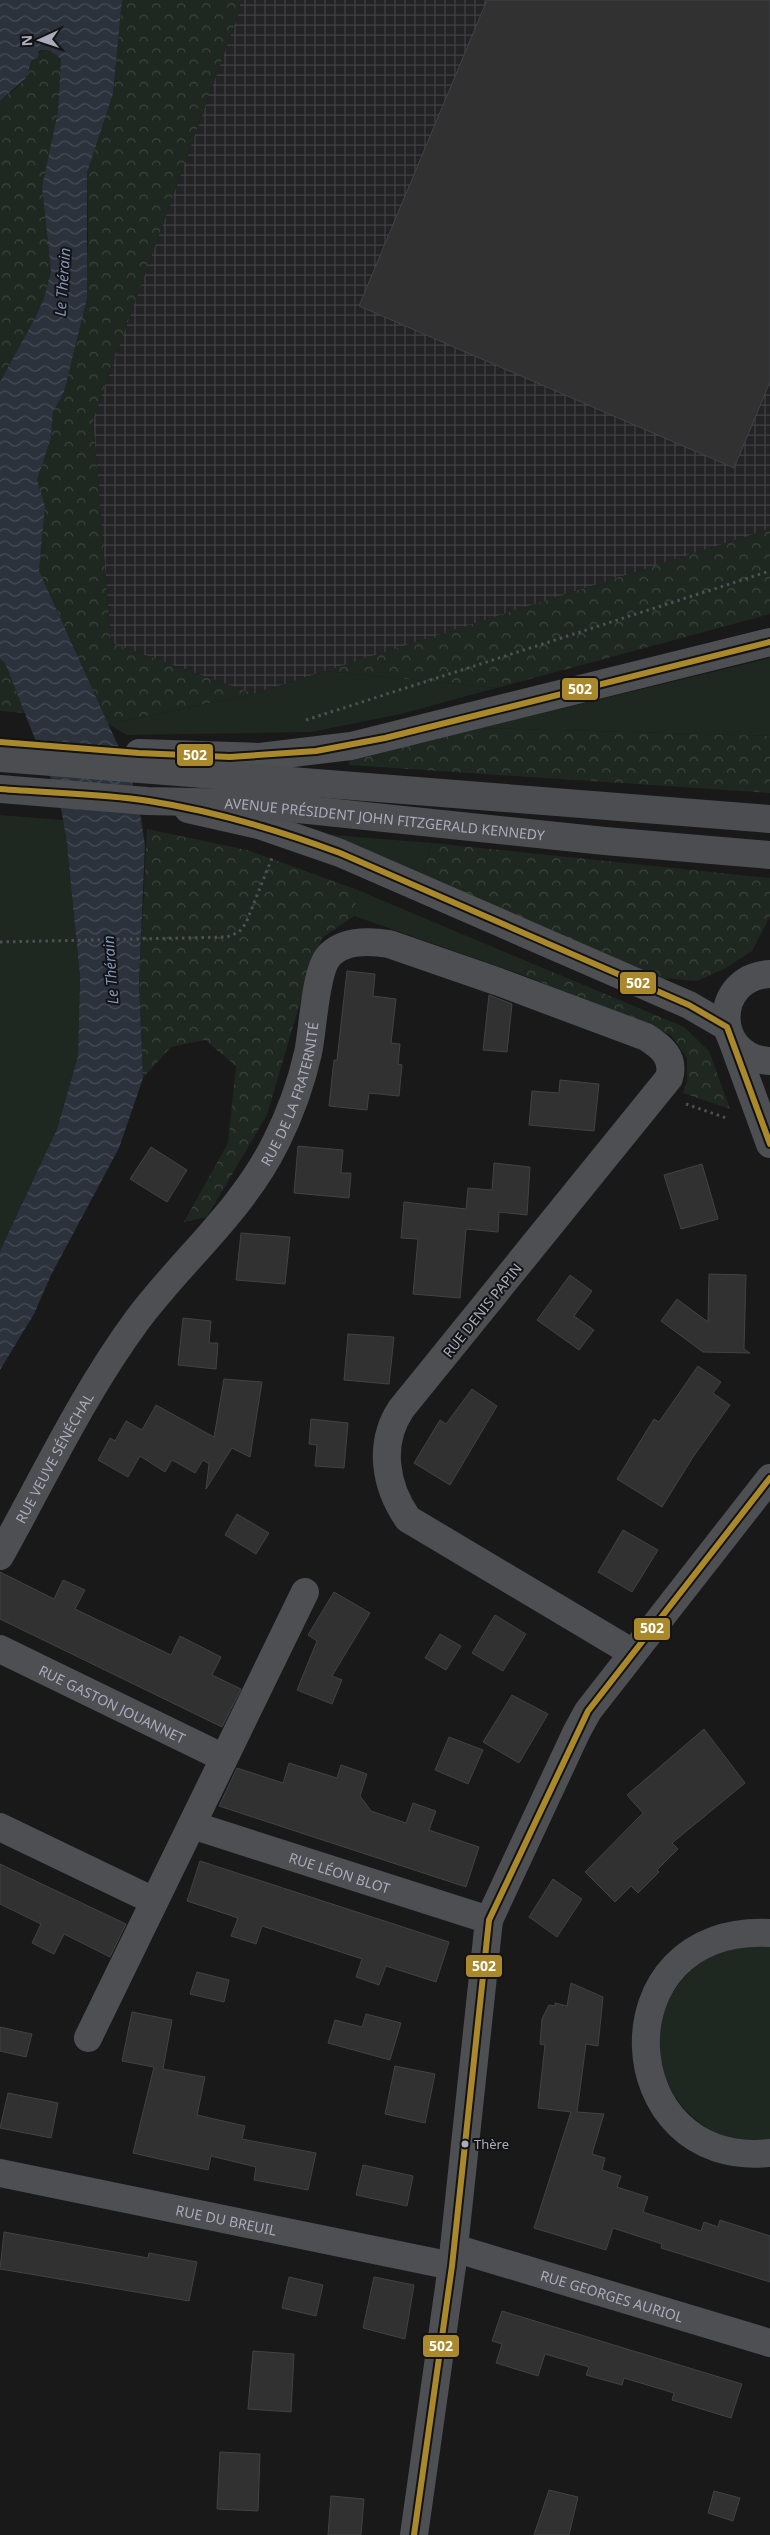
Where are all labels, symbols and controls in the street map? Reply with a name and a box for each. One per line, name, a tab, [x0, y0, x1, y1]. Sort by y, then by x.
north arrow	[15, 15, 65, 65]
text: N	[17, 35, 36, 47]
water label: Le Thérain	[50, 247, 74, 317]
line badge: 502	[561, 677, 599, 701]
text: 502	[568, 679, 592, 698]
line badge: 502	[176, 743, 214, 767]
text: 502	[183, 745, 207, 764]
street label: AVENUE PRÉSIDENT JOHN FITZGERALD KENNEDY	[224, 793, 546, 844]
water label: Le Thérain	[98, 935, 122, 1005]
line badge: 502	[619, 971, 657, 995]
text: 502	[626, 973, 650, 992]
street label: RUE DE LA FRATERNITÉ	[256, 1021, 322, 1169]
street label: RUE DENIS PAPIN	[438, 1259, 526, 1361]
street label: RUE VEUVE SÉNÉCHAL	[10, 1389, 97, 1526]
line badge: 502	[633, 1617, 671, 1641]
text: 502	[640, 1618, 664, 1637]
street label: RUE GASTON JOUANNET	[36, 1660, 189, 1747]
street label: RUE LÉON BLOT	[287, 1847, 393, 1897]
line badge: 502	[465, 1954, 503, 1978]
text: 502	[472, 1956, 496, 1975]
place label: Thère	[474, 2135, 509, 2153]
marker: Thère	[460, 2139, 470, 2149]
street label: RUE DU BREUIL	[174, 2200, 278, 2239]
street label: RUE GEORGES AURIOL	[538, 2265, 686, 2326]
line badge: 502	[422, 2334, 460, 2358]
text: 502	[429, 2336, 453, 2355]

